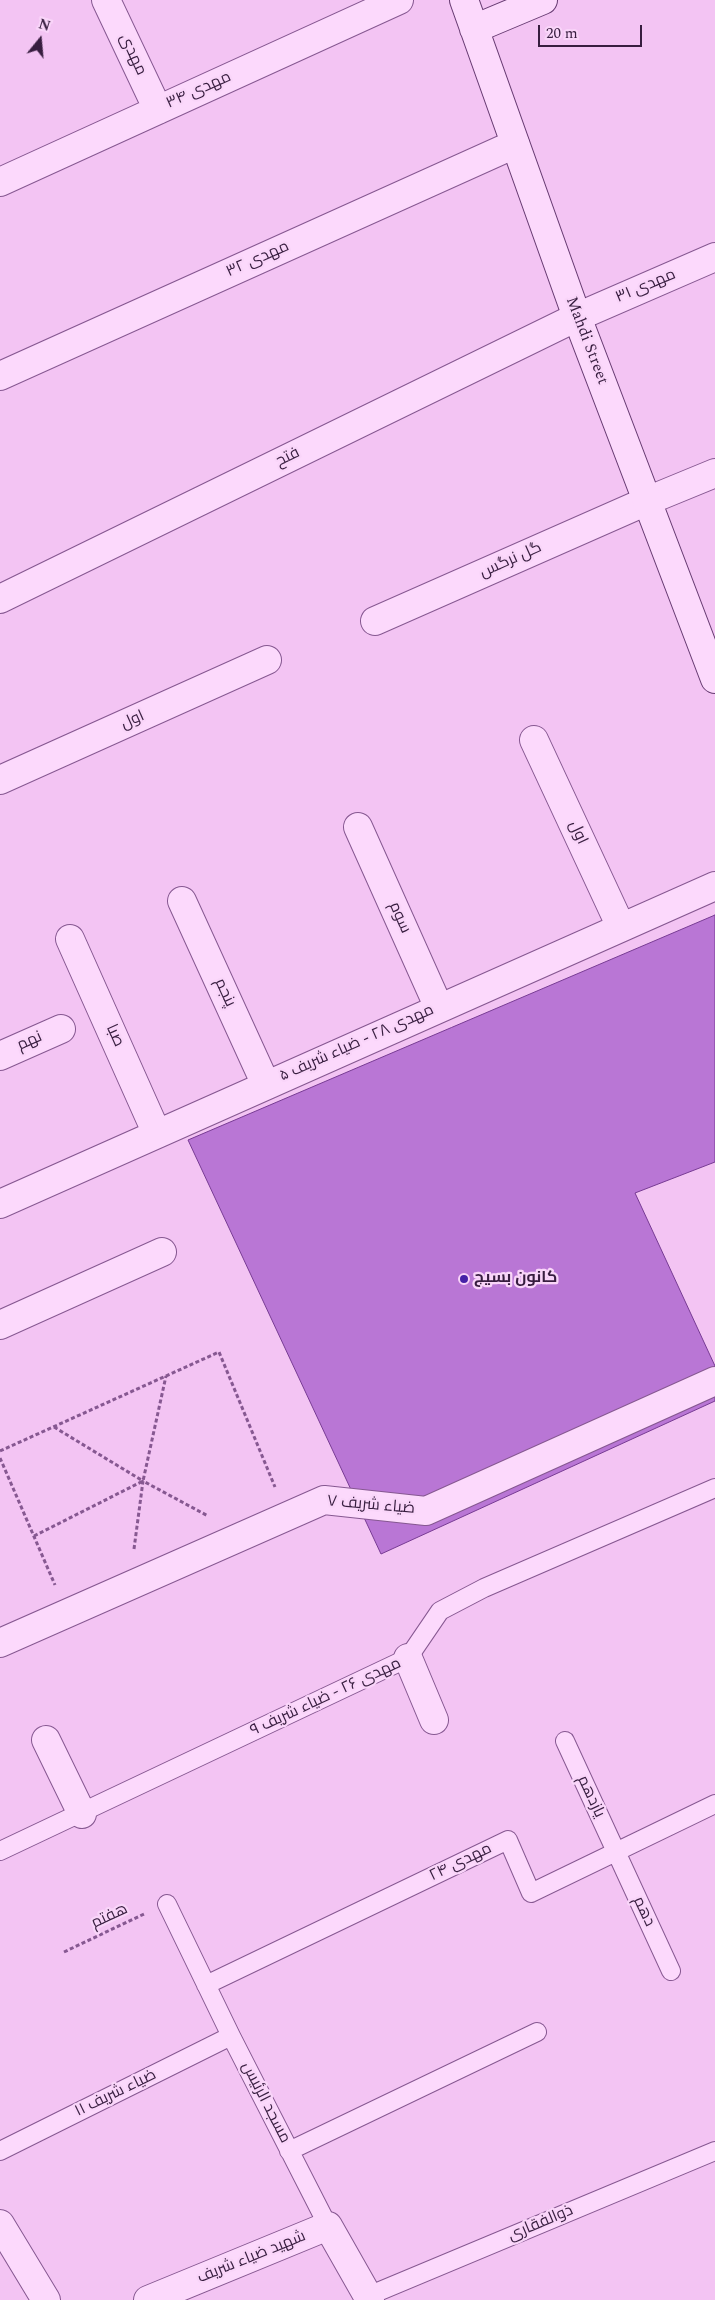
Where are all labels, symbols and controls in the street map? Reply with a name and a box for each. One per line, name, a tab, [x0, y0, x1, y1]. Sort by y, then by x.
text: N	[36, 13, 53, 37]
north arrow	[15, 15, 65, 65]
scale bar	[540, 15, 644, 47]
text: 20 m	[546, 22, 578, 45]
street label: مهدی	[114, 31, 150, 79]
street label: مهدی ۳۴	[164, 68, 234, 114]
street label: مهدی ۳۲	[224, 238, 292, 282]
street label: مهدی ۳۱	[613, 266, 679, 308]
street label: Mahdi Street	[560, 294, 612, 388]
street label: فتح	[273, 444, 303, 472]
street label: گل نرگس	[477, 539, 545, 583]
street label: اول	[118, 707, 148, 735]
street label: اول	[563, 818, 591, 848]
street label: سوم	[384, 899, 414, 937]
street label: پنجم	[209, 976, 239, 1010]
street label: مهدی ۲۸ - ضیاء شریف ۵	[277, 1001, 437, 1087]
street label: صبا	[101, 1022, 127, 1050]
street label: نهم	[15, 1028, 45, 1056]
place label: کانون بسیج	[474, 1269, 557, 1289]
marker: کانون بسیج	[458, 1273, 470, 1285]
street label: ضیاء شریف ۷	[326, 1493, 416, 1519]
street label: مهدی ۲۶ - ضیاء شریف ۹	[248, 1655, 404, 1741]
street label: یازدهم	[572, 1773, 608, 1821]
street label: مهدی ۲۴	[427, 1840, 495, 1886]
street label: دهم	[628, 1894, 658, 1930]
street label: هفتم	[89, 1900, 131, 1934]
street label: مسجد الرئیس	[236, 2059, 294, 2147]
street label: ضیاء شریف ۱۱	[72, 2066, 160, 2122]
street label: ذوالفقاری	[506, 2202, 576, 2246]
street label: شهید ضیاء شریف	[195, 2228, 309, 2288]

